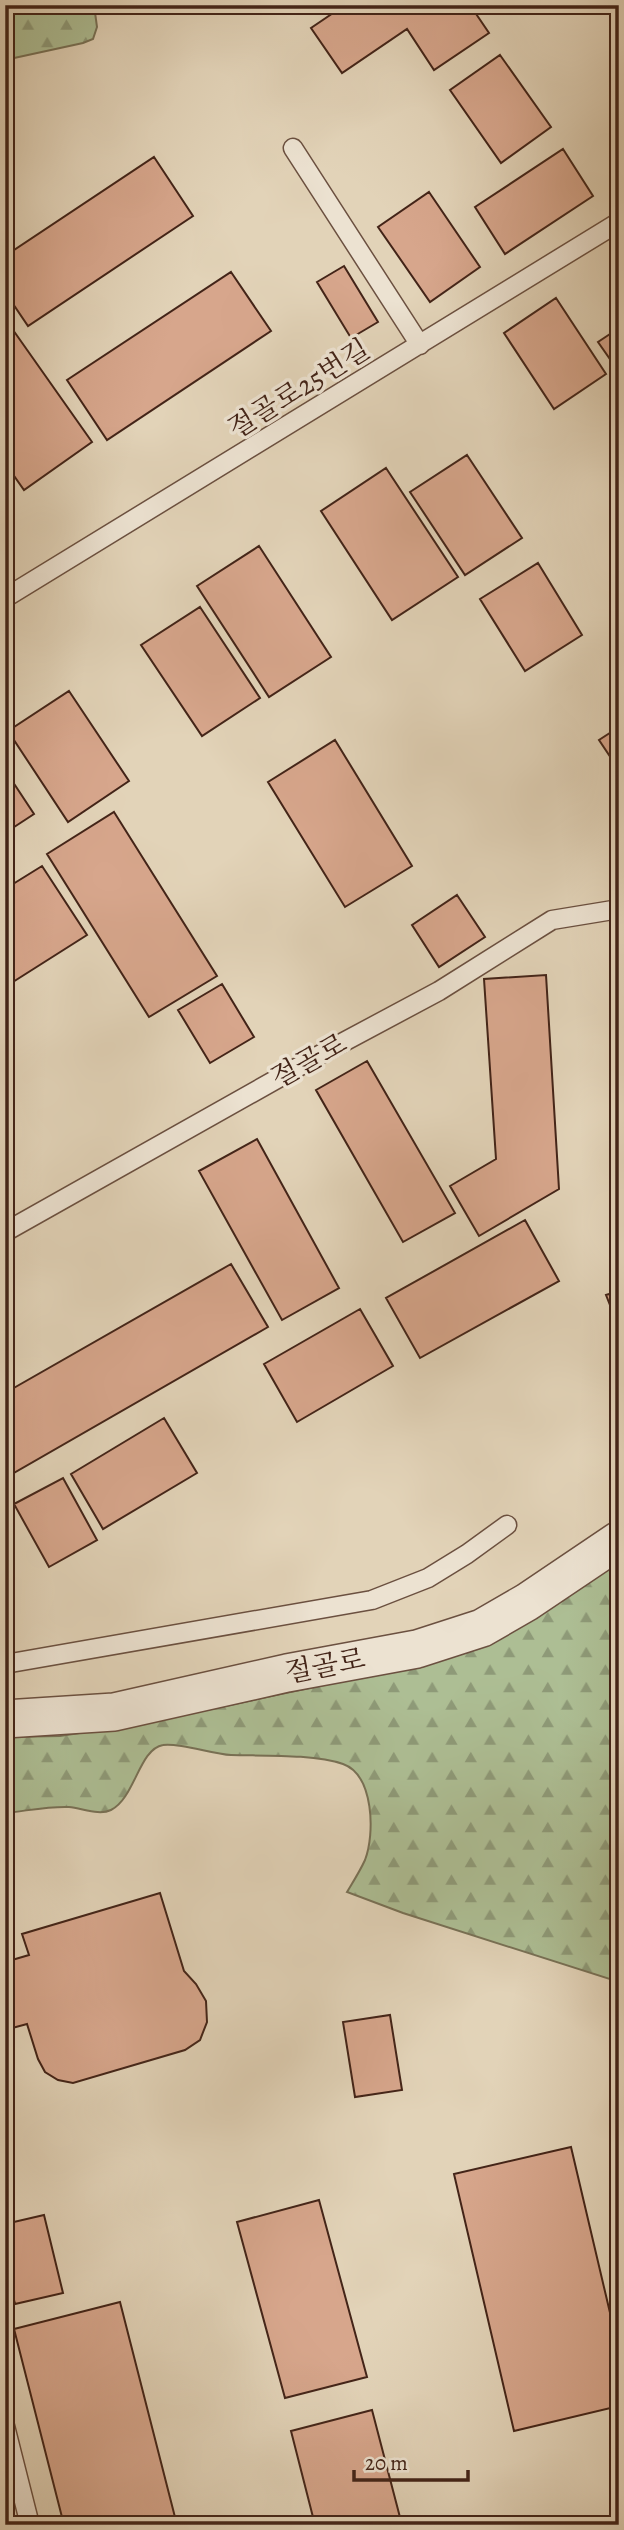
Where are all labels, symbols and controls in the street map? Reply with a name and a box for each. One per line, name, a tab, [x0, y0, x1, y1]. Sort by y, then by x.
street label: 절골로25번길	[221, 330, 377, 448]
street label: 절골로	[264, 1025, 354, 1097]
street label: 절골로	[282, 1640, 368, 1692]
scale bar	[354, 2439, 468, 2483]
text: 20 m	[365, 2449, 408, 2477]

